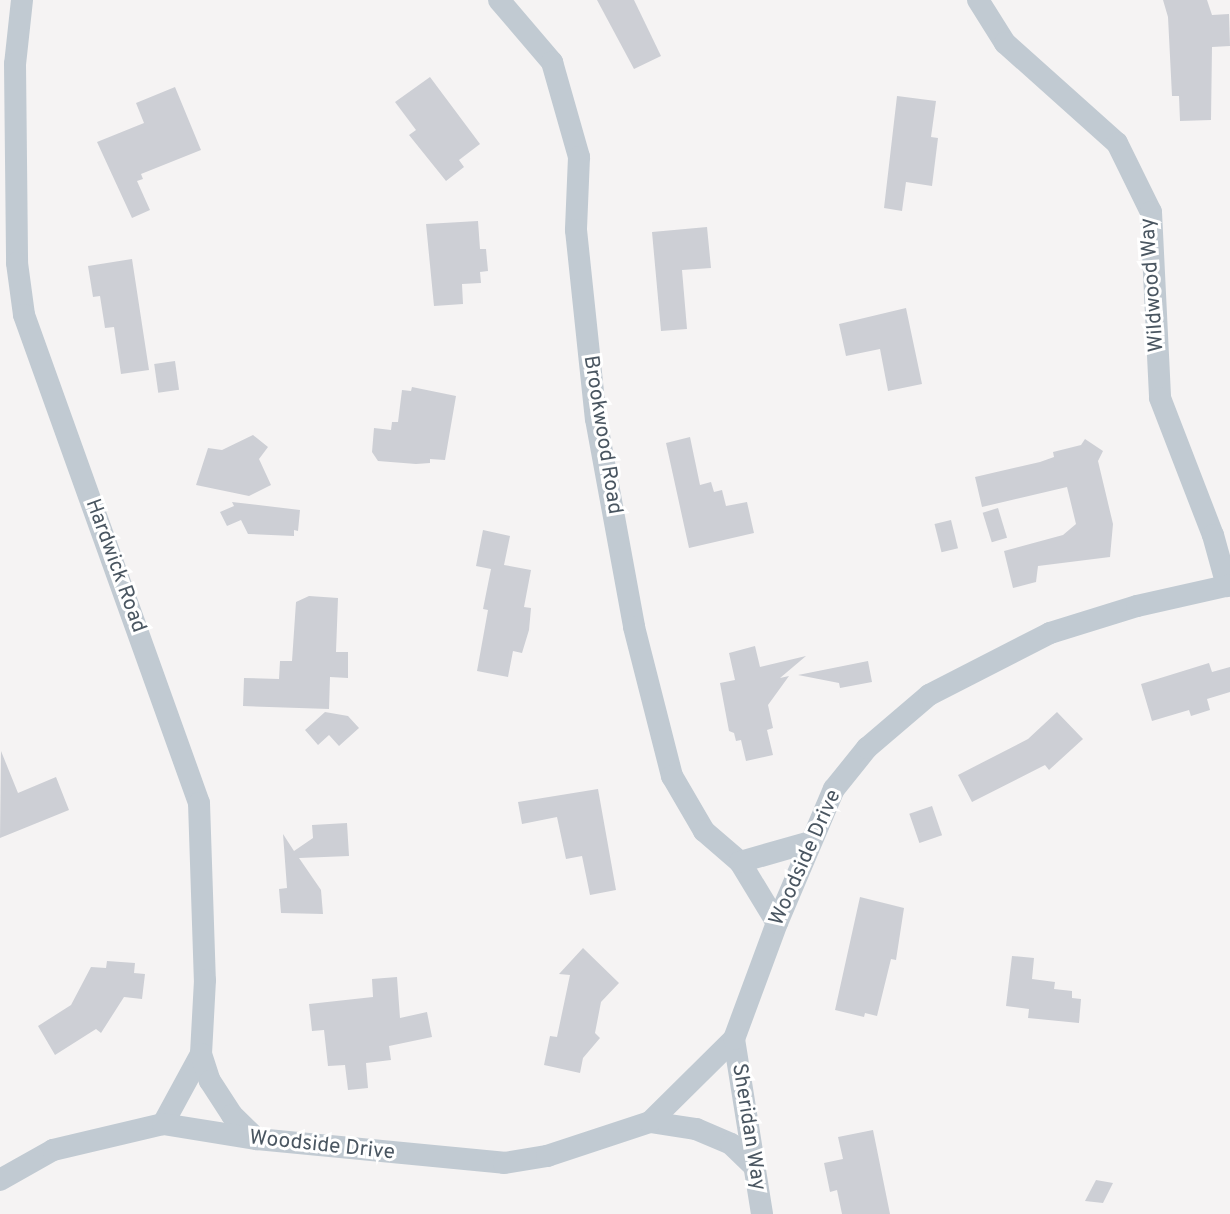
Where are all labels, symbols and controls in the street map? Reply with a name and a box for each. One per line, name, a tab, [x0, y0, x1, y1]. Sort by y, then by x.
street label: Wildwood Way	[1136, 217, 1170, 353]
street label: Brookwood Road	[577, 354, 627, 516]
street label: Hardwick Road	[79, 496, 151, 636]
street label: Woodside Drive	[765, 786, 847, 930]
street label: Sheridan Way	[725, 1061, 771, 1193]
street label: Woodside Drive	[248, 1126, 396, 1166]

